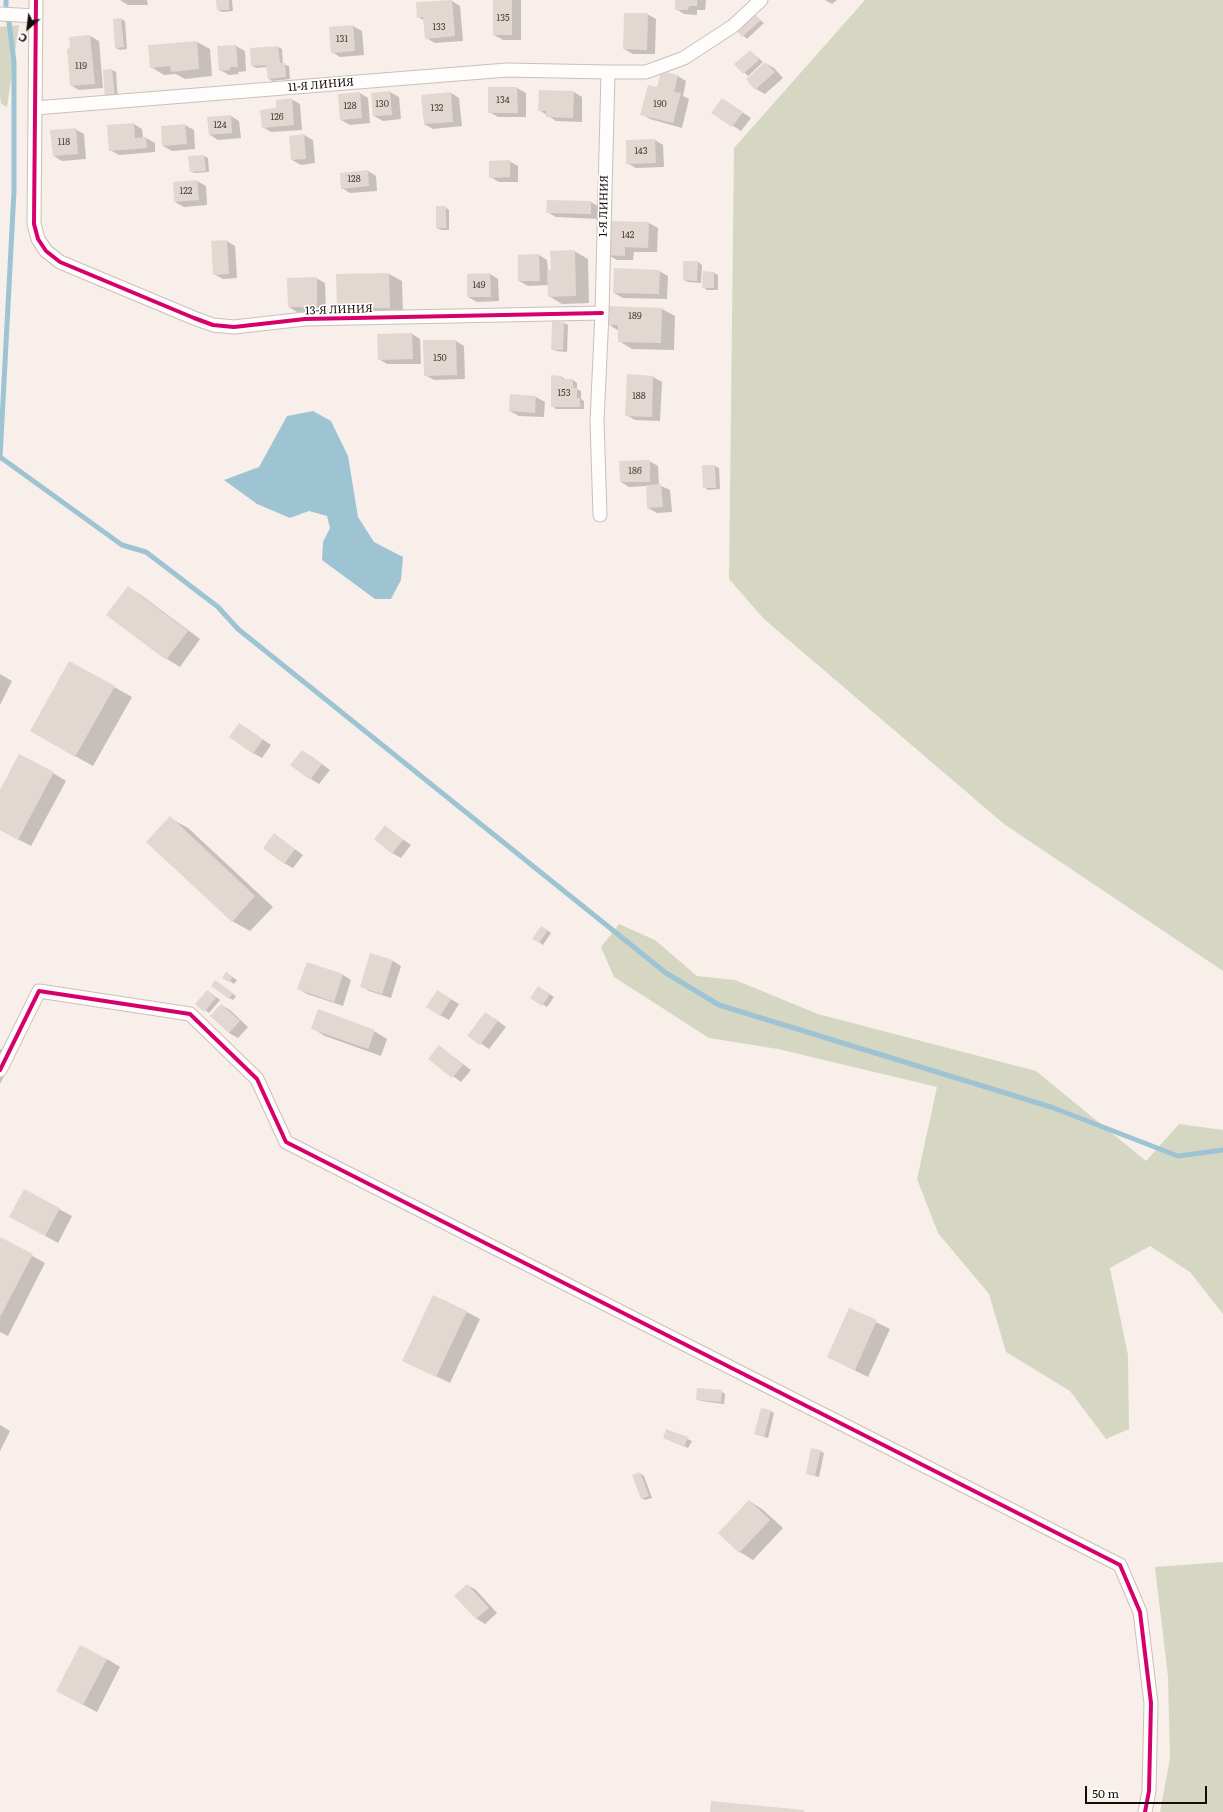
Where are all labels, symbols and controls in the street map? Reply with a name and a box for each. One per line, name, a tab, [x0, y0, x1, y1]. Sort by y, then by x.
north arrow	[8, 8, 48, 48]
house number: 135	[496, 13, 510, 23]
house number: 133	[432, 22, 446, 32]
text: С	[15, 30, 30, 47]
house number: 131	[336, 34, 348, 44]
house number: 119	[75, 61, 87, 71]
street label: 11-Я ЛИНИЯ	[287, 76, 355, 94]
house number: 134	[496, 95, 510, 105]
house number: 130	[375, 99, 389, 109]
house number: 190	[653, 99, 667, 109]
house number: 128	[343, 101, 357, 111]
house number: 132	[431, 103, 443, 113]
house number: 126	[270, 112, 284, 122]
house number: 124	[213, 120, 227, 130]
house number: 118	[58, 137, 70, 147]
house number: 143	[634, 146, 648, 156]
house number: 128	[347, 174, 361, 184]
street label: 1-Я ЛИНИЯ	[597, 175, 611, 237]
house number: 122	[180, 186, 192, 196]
house number: 142	[622, 230, 634, 240]
house number: 149	[473, 280, 485, 290]
street label: 13-Я ЛИНИЯ	[305, 302, 373, 318]
house number: 189	[628, 311, 642, 321]
house number: 150	[433, 353, 447, 363]
house number: 153	[557, 388, 571, 398]
house number: 188	[632, 391, 646, 401]
house number: 186	[628, 466, 642, 476]
scale bar	[1087, 1778, 1209, 1804]
text: 50 m	[1092, 1784, 1119, 1802]

